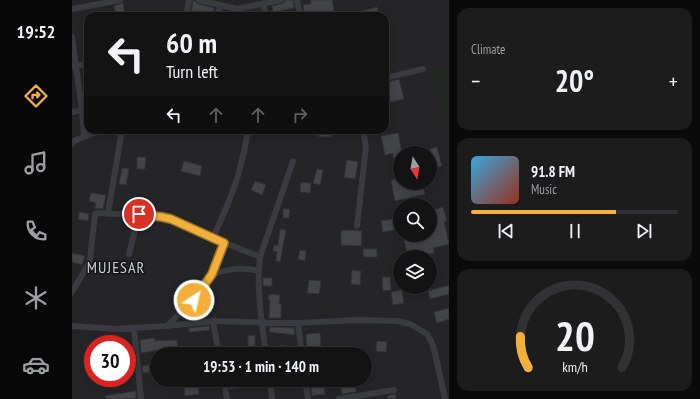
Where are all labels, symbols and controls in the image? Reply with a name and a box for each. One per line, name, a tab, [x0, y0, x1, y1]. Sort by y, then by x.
text: 19:52	[17, 20, 55, 43]
text: 60 m	[166, 24, 217, 61]
icon: left	[100, 28, 152, 80]
text: Climate	[471, 41, 505, 58]
text: Turn left	[166, 60, 218, 83]
text: 20°	[555, 61, 594, 100]
text: −	[471, 67, 480, 95]
text: +	[669, 67, 678, 95]
icon: directions	[22, 82, 50, 110]
icon: left	[163, 104, 185, 126]
icon: ahead	[205, 104, 227, 126]
icon: ahead	[247, 104, 269, 126]
icon: right	[289, 104, 311, 126]
north arrow	[393, 146, 437, 190]
map controls	[393, 146, 437, 294]
icon: music	[22, 149, 50, 177]
text: 91.8 FM	[531, 162, 575, 181]
text: Music	[531, 181, 557, 198]
pin	[122, 197, 156, 231]
button: search	[393, 198, 437, 242]
icon: arrive	[128, 203, 150, 225]
icon: phone	[22, 217, 50, 245]
icon: previous	[495, 220, 517, 242]
icon: pause	[564, 220, 586, 242]
icon: next	[633, 220, 655, 242]
button: layers	[393, 250, 437, 294]
district label: MUJESAR	[87, 257, 145, 277]
position arrow	[173, 279, 215, 321]
icon: climate	[22, 284, 50, 312]
text: 20	[555, 309, 594, 362]
speed limit sign: 30	[84, 335, 136, 387]
icon: car	[22, 351, 50, 379]
text: km/h	[562, 356, 587, 375]
text: 19:53 · 1 min · 140 m	[203, 357, 319, 376]

